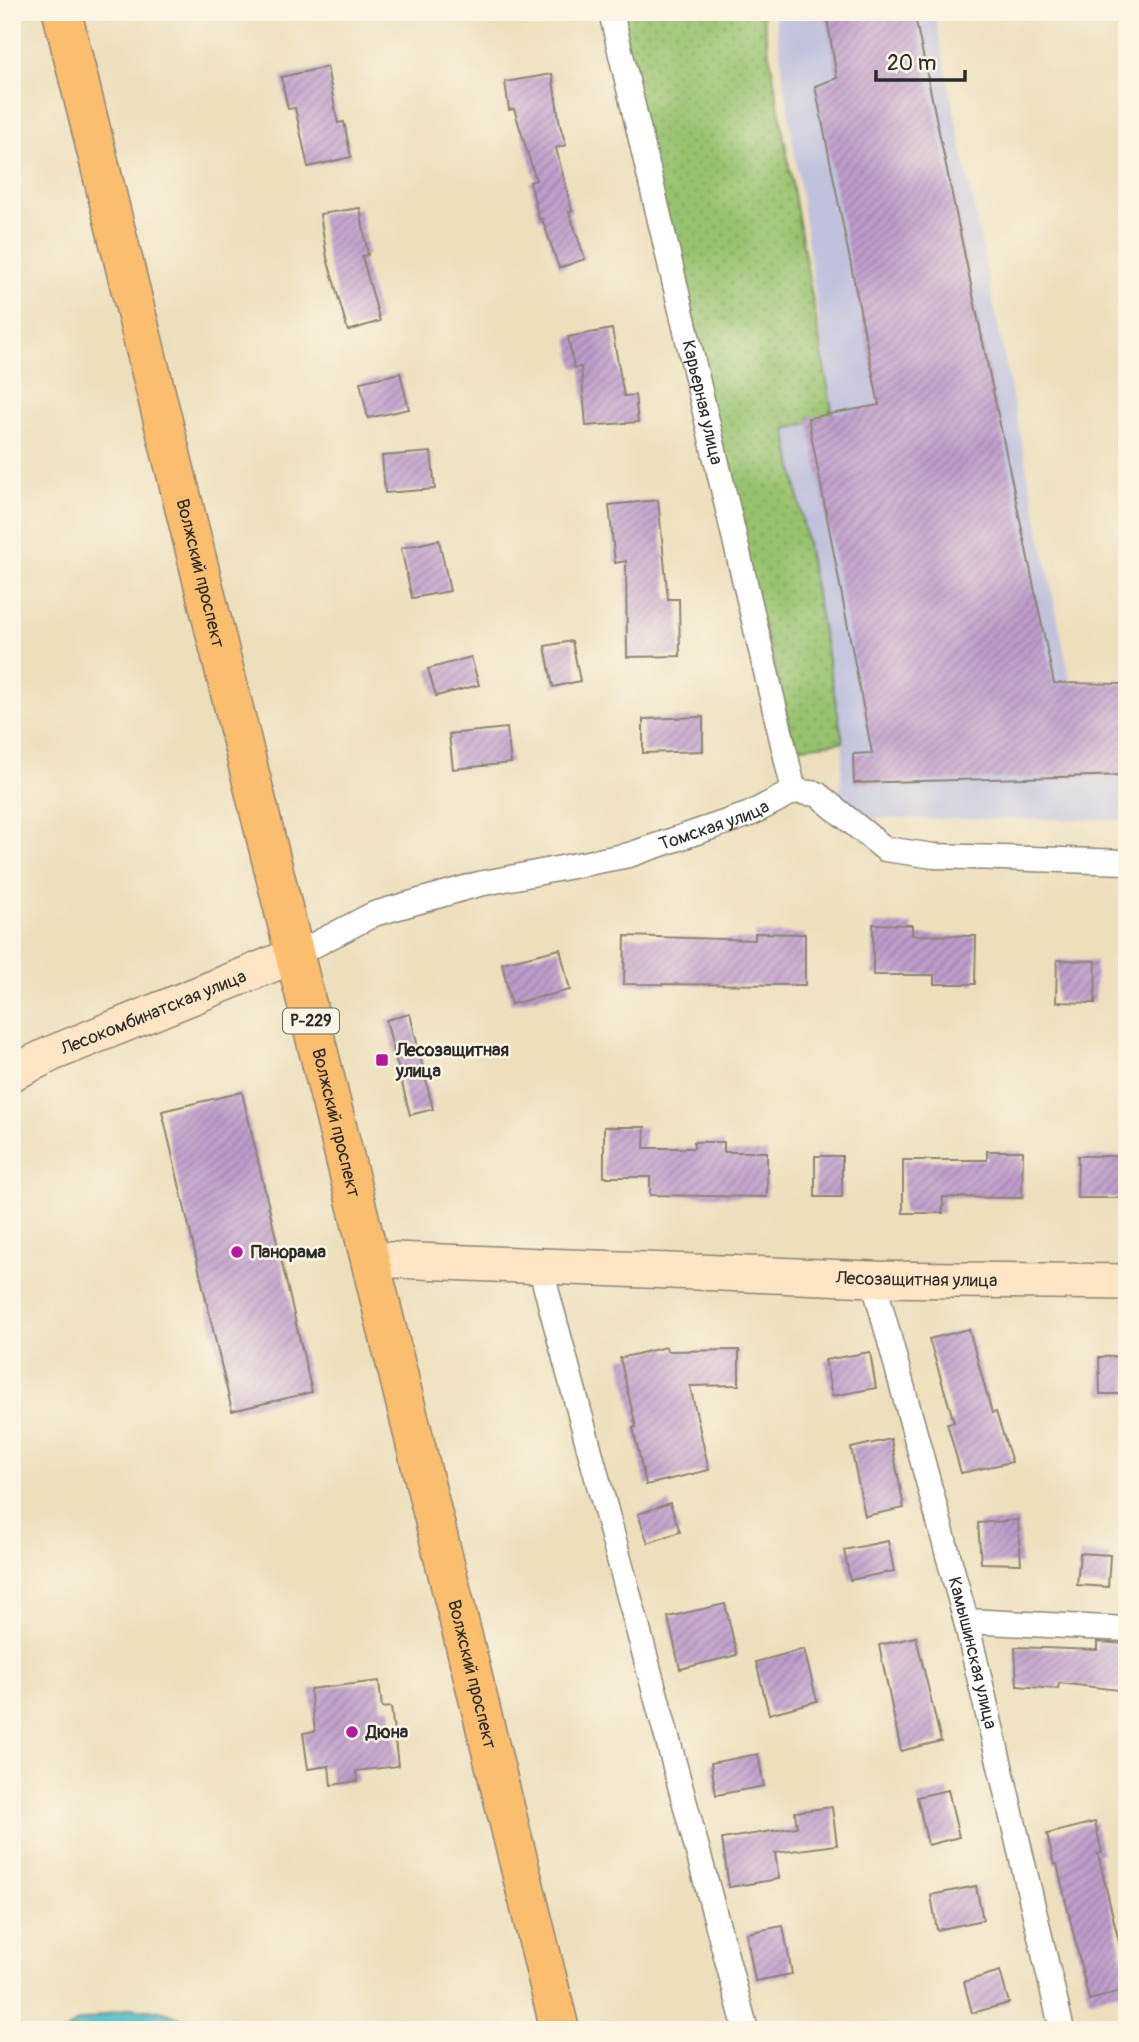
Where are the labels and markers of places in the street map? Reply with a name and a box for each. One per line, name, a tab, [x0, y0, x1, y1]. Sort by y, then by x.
place label: Лесозащитная улица	[395, 1039, 509, 1083]
marker: Лесозащитная улица	[374, 1052, 390, 1068]
place label: Панорама	[251, 1241, 327, 1264]
marker: Панорама	[229, 1244, 245, 1260]
place label: Дюна	[365, 1721, 409, 1744]
marker: Дюна	[344, 1724, 360, 1740]

